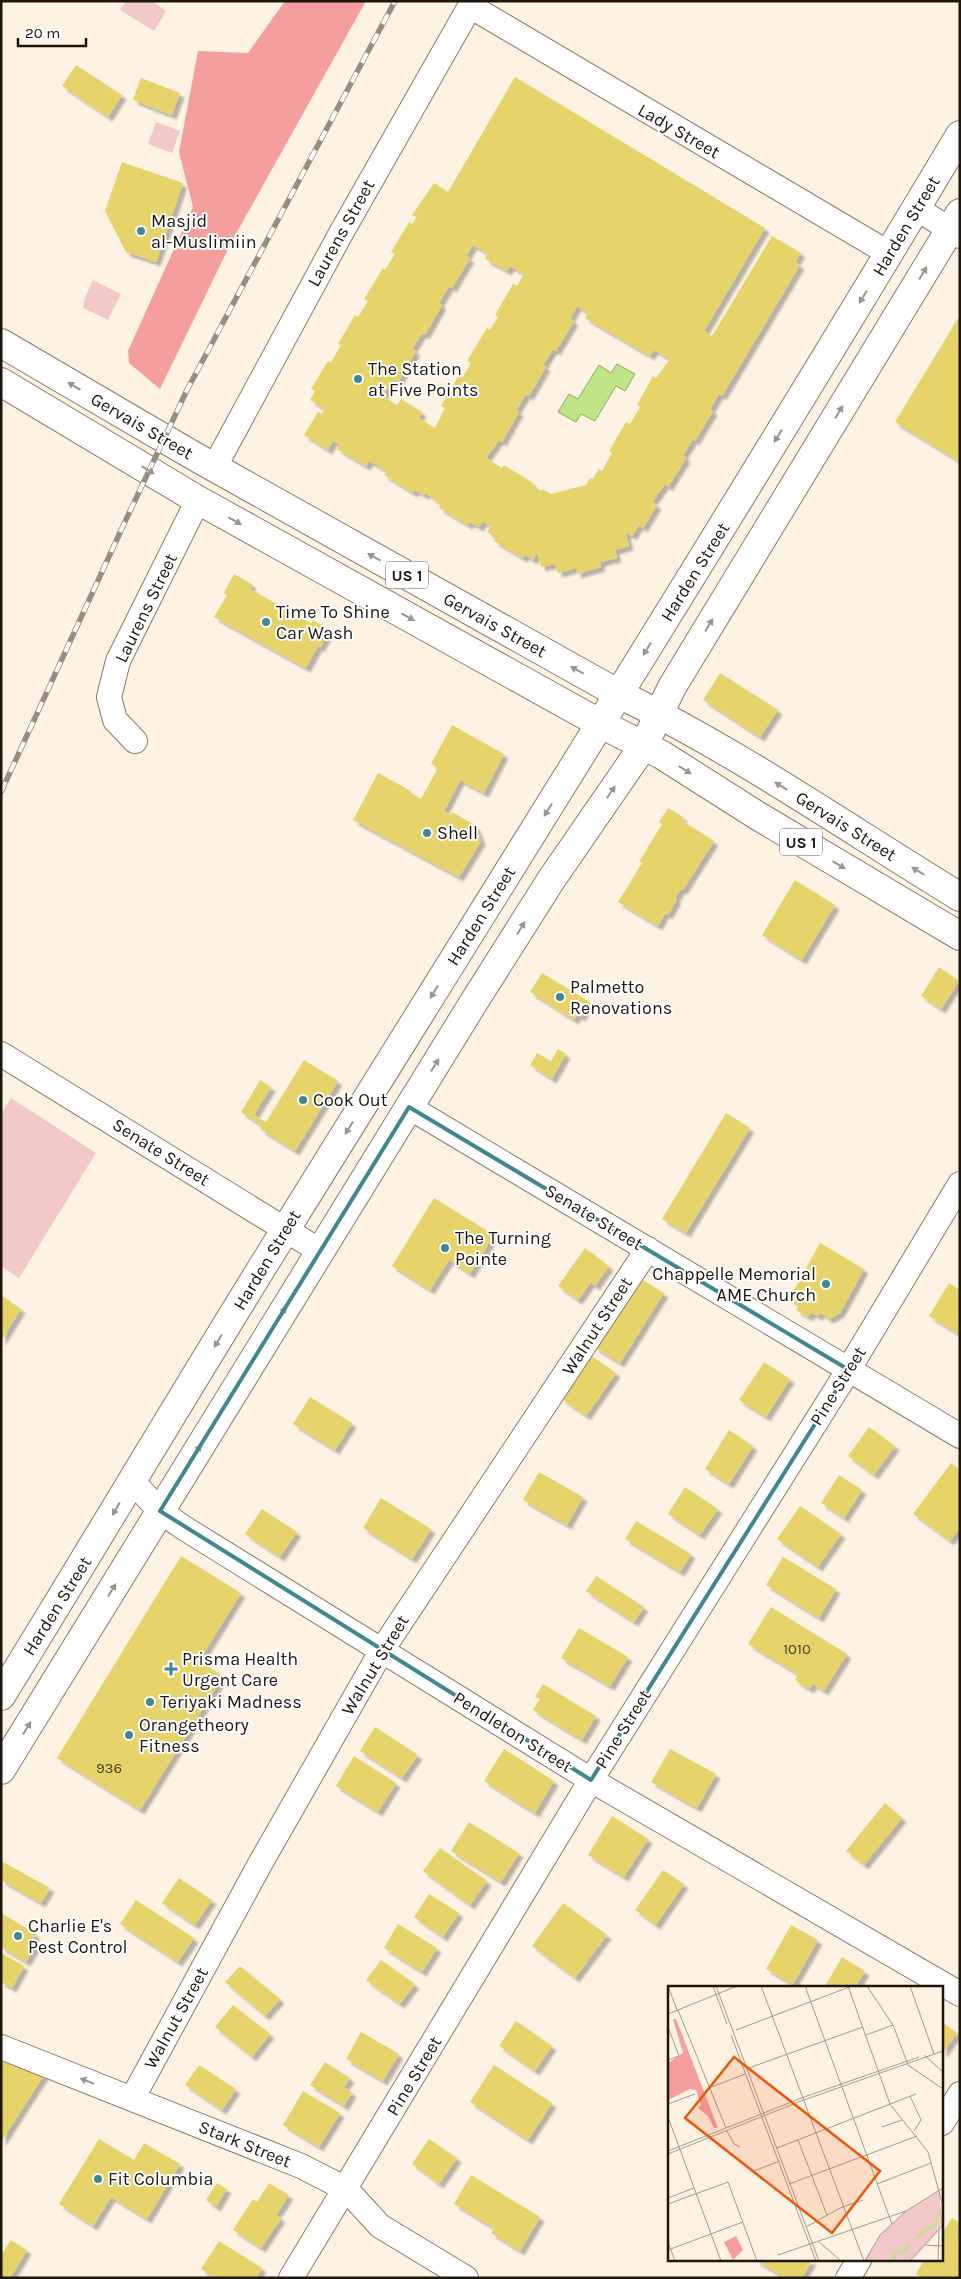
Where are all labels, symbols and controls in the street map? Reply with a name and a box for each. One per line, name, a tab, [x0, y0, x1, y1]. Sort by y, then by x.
scale bar	[18, 15, 85, 47]
text: 20 m	[25, 24, 60, 42]
street label: Lady Street	[634, 99, 724, 163]
street label: Harden Street	[867, 172, 945, 280]
street label: Laurens Street	[303, 175, 380, 290]
place label: Masjid al-Muslimiin	[151, 210, 257, 253]
marker: Masjid al-Muslimiin	[135, 225, 147, 237]
one-way arrow	[919, 266, 928, 279]
one-way arrow	[859, 291, 868, 304]
place label: The Station at Five Points	[368, 358, 479, 401]
marker: The Station at Five Points	[352, 373, 364, 385]
one-way arrow	[67, 382, 82, 390]
street label: Gervais Street	[87, 388, 197, 464]
one-way arrow	[834, 405, 843, 418]
one-way arrow	[774, 429, 783, 442]
one-way arrow	[141, 465, 154, 474]
one-way arrow	[228, 516, 242, 525]
street label: Harden Street	[656, 518, 734, 626]
street label: Laurens Street	[110, 550, 182, 666]
one-way arrow	[367, 553, 381, 561]
road number: US 1	[386, 562, 428, 588]
street label: Gervais Street	[439, 588, 551, 663]
place label: Time To Shine Car Wash	[276, 601, 390, 644]
one-way arrow	[401, 612, 414, 621]
marker: Time To Shine Car Wash	[260, 616, 272, 628]
one-way arrow	[705, 619, 714, 632]
one-way arrow	[643, 642, 652, 655]
one-way arrow	[570, 666, 583, 675]
one-way arrow	[679, 765, 692, 775]
one-way arrow	[774, 781, 788, 790]
one-way arrow	[606, 786, 616, 799]
street label: Gervais Street	[791, 786, 901, 866]
one-way arrow	[543, 803, 552, 816]
place label: Shell	[437, 822, 478, 844]
marker: Shell	[421, 827, 433, 839]
road number: US 1	[780, 829, 822, 856]
one-way arrow	[832, 860, 845, 869]
street label: Harden Street	[442, 862, 520, 970]
one-way arrow	[912, 867, 925, 876]
one-way arrow	[516, 921, 526, 934]
place label: Palmetto Renovations	[570, 976, 672, 1019]
one-way arrow	[429, 986, 439, 999]
marker: Palmetto Renovations	[554, 991, 566, 1003]
one-way arrow	[430, 1059, 439, 1072]
place label: Cook Out	[313, 1089, 388, 1111]
marker: Cook Out	[297, 1094, 309, 1106]
street label: Senate Street	[108, 1113, 214, 1191]
one-way arrow	[345, 1121, 354, 1134]
street label: Senate Street	[541, 1179, 647, 1255]
street label: Harden Street	[228, 1206, 306, 1314]
place label: The Turning Pointe	[455, 1227, 551, 1270]
marker: The Turning Pointe	[439, 1242, 451, 1254]
place label: Chappelle Memorial AME Church	[652, 1263, 816, 1306]
street label: Walnut Street	[557, 1273, 637, 1379]
marker: Chappelle Memorial AME Church	[820, 1278, 832, 1290]
one-way arrow	[278, 1306, 287, 1319]
one-way arrow	[214, 1334, 223, 1347]
street label: Pine Street	[805, 1342, 871, 1430]
one-way arrow	[193, 1445, 202, 1458]
one-way arrow	[111, 1503, 120, 1516]
street label: Harden Street	[18, 1552, 96, 1660]
one-way arrow	[107, 1583, 116, 1596]
street label: Walnut Street	[337, 1611, 414, 1719]
house number: 1010	[783, 1640, 811, 1658]
place label: Prisma Health Urgent Care	[182, 1648, 298, 1691]
marker: Prisma Health Urgent Care	[164, 1662, 178, 1676]
street label: Pine Street	[590, 1685, 656, 1773]
street label: Pendleton Street	[449, 1687, 577, 1778]
place label: Teriyaki Madness	[160, 1691, 302, 1713]
marker: Teriyaki Madness	[144, 1696, 156, 1708]
place label: Orangetheory Fitness	[139, 1714, 250, 1757]
one-way arrow	[22, 1722, 31, 1735]
marker: Orangetheory Fitness	[123, 1729, 135, 1741]
house number: 936	[96, 1759, 122, 1777]
place label: Charlie E's Pest Control	[28, 1915, 128, 1958]
marker: Charlie E's Pest Control	[12, 1930, 24, 1942]
street label: Walnut Street	[139, 1963, 213, 2073]
inset map	[668, 1986, 944, 2262]
street label: Pine Street	[382, 2032, 446, 2120]
one-way arrow	[79, 2077, 94, 2084]
street label: Stark Street	[195, 2115, 295, 2173]
place label: Fit Columbia	[108, 2168, 213, 2190]
marker: Fit Columbia	[92, 2173, 104, 2185]

